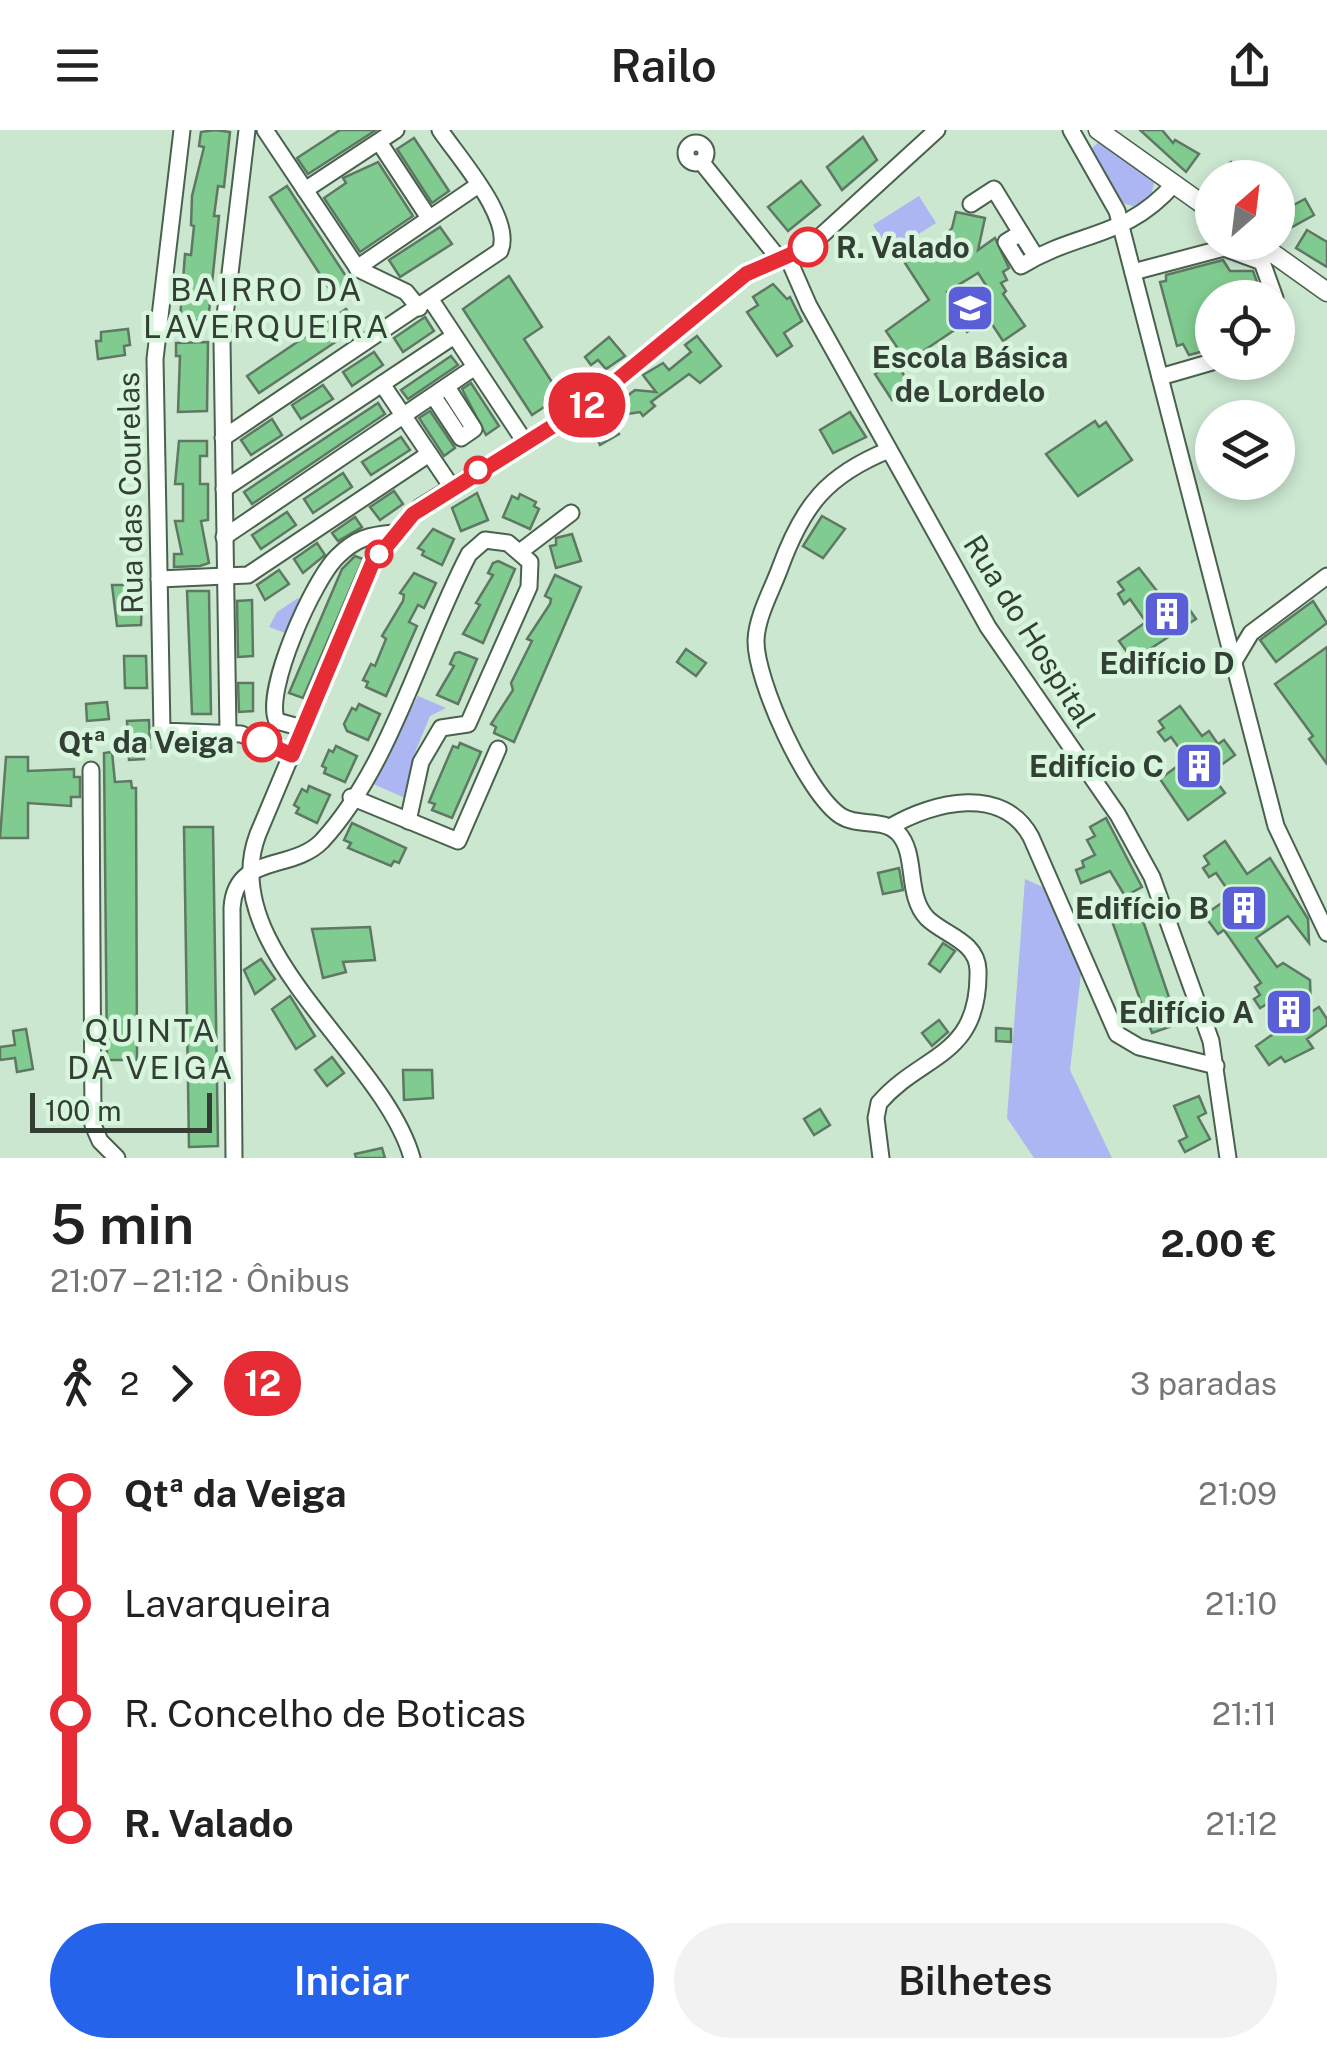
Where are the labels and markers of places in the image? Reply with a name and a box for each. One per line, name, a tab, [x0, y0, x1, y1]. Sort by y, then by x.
marker: R. Valado	[789, 228, 827, 266]
place label: R. Valado	[836, 229, 970, 265]
school or university icon: Escola Básica de Lordelo	[944, 282, 996, 334]
place label: Escola Básica de Lordelo	[872, 339, 1068, 409]
unlabelled marker	[465, 457, 491, 483]
unlabelled marker	[366, 541, 392, 567]
building icon: Edifício D	[1141, 588, 1193, 640]
place label: Edifício D	[1100, 645, 1235, 681]
marker: Qtª da Veiga	[243, 723, 281, 761]
place label: Qtª da Veiga	[58, 724, 234, 760]
building icon: Edifício C	[1173, 740, 1225, 792]
place label: Edifício C	[1029, 748, 1164, 784]
building icon: Edifício B	[1218, 882, 1270, 934]
place label: Edifício B	[1075, 890, 1209, 926]
building icon: Edifício A	[1263, 986, 1315, 1038]
place label: Edifício A	[1119, 994, 1254, 1030]

